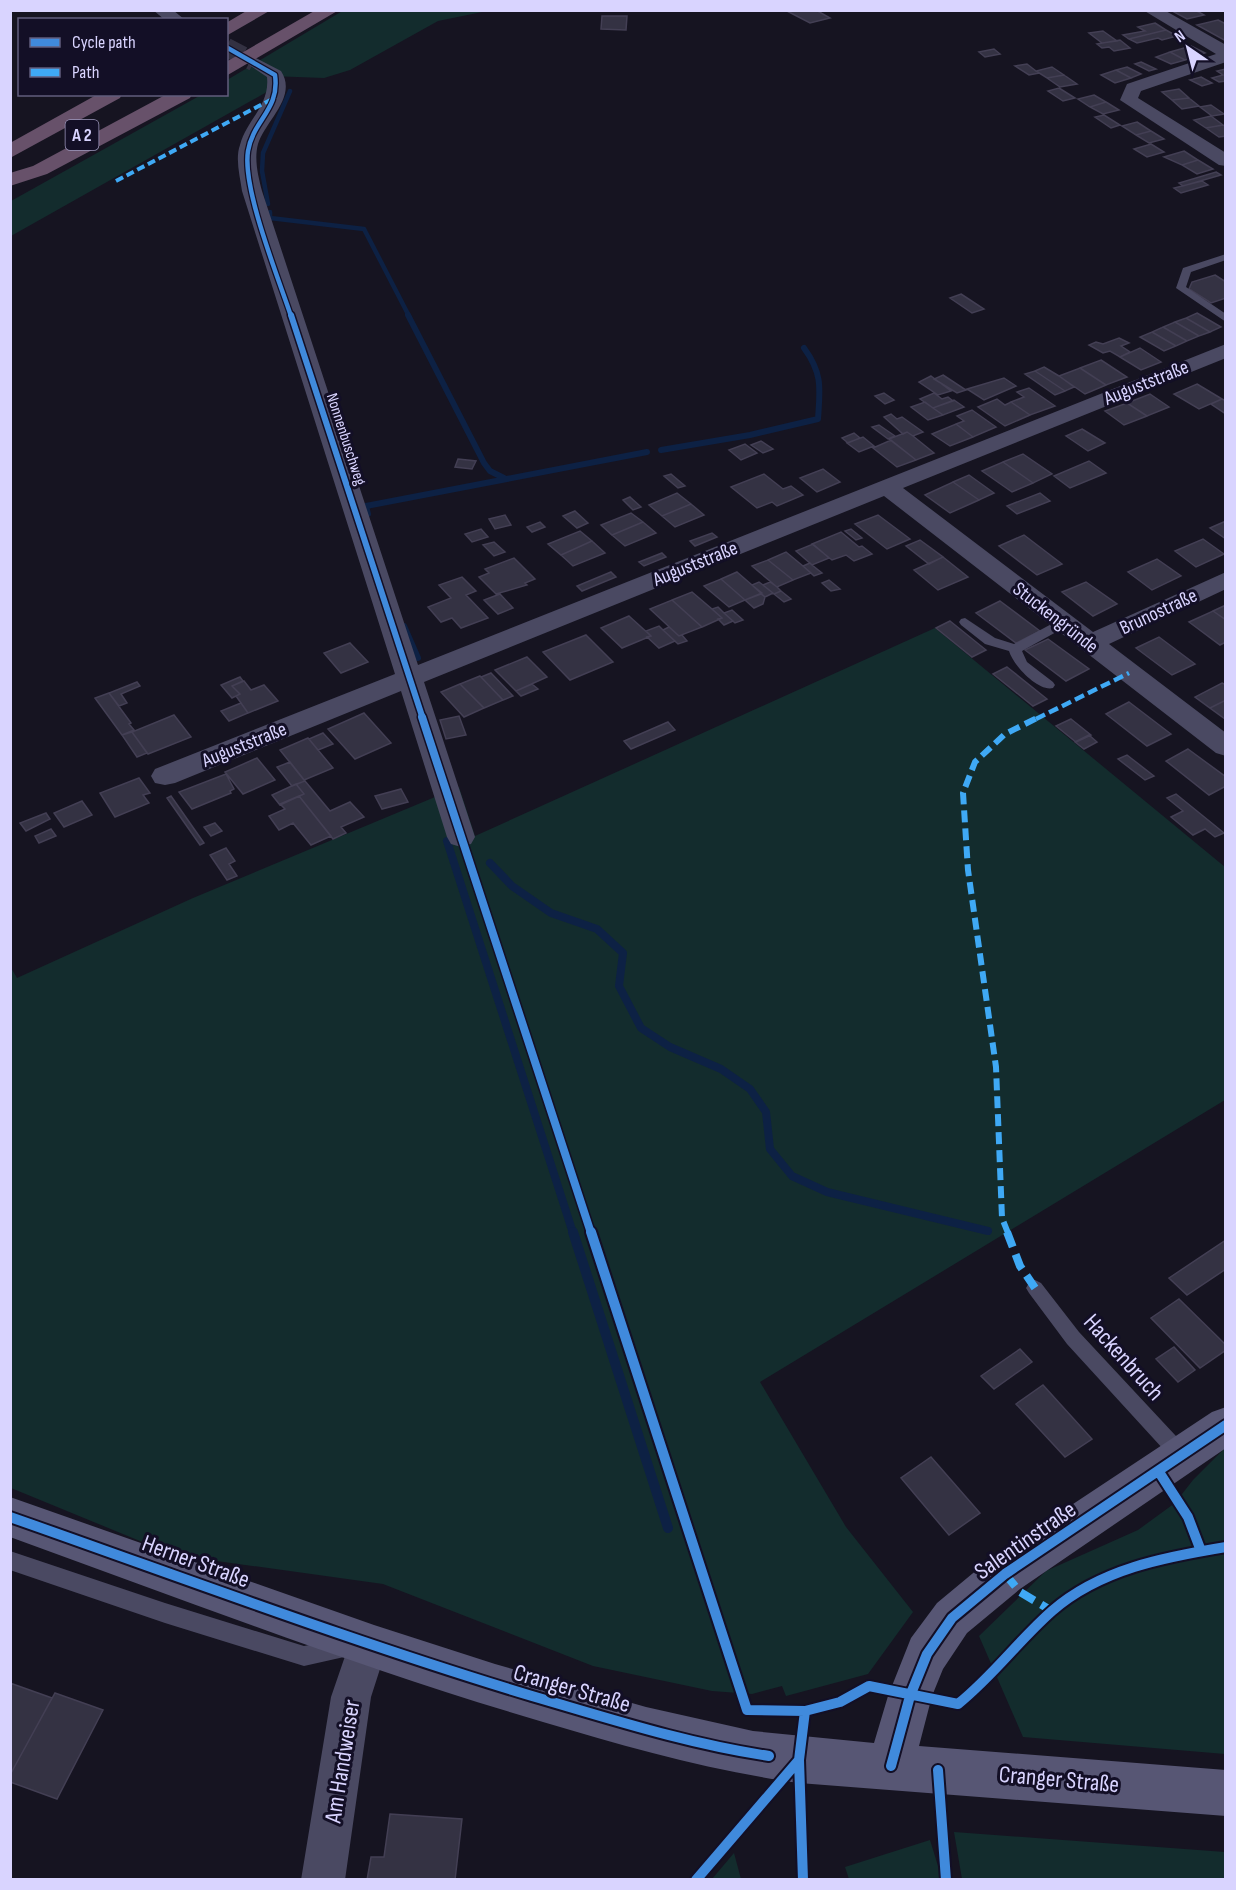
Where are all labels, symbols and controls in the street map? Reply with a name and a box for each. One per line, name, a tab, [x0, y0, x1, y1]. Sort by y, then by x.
legend	[18, 18, 228, 96]
north arrow	[1158, 18, 1218, 78]
text: N	[1171, 27, 1189, 47]
text: Cycle path	[72, 32, 136, 53]
text: Path	[72, 62, 100, 83]
road number: A 2	[66, 120, 98, 150]
street label: Auguststraße	[1100, 355, 1192, 411]
street label: Nonnenbuschweg	[322, 391, 369, 488]
street label: Auguststraße	[649, 536, 741, 592]
street label: Stuckengründe	[1008, 577, 1103, 659]
street label: Brunostraße	[1116, 584, 1201, 640]
street label: Auguststraße	[198, 717, 290, 773]
street label: Hackenbruch	[1077, 1308, 1170, 1407]
street label: Salentinstraße	[969, 1495, 1082, 1586]
street label: Herner Straße	[138, 1529, 254, 1594]
street label: Cranger Straße	[510, 1658, 634, 1719]
street label: Am Handweiser	[318, 1697, 367, 1826]
street label: Cranger Straße	[998, 1760, 1120, 1799]

